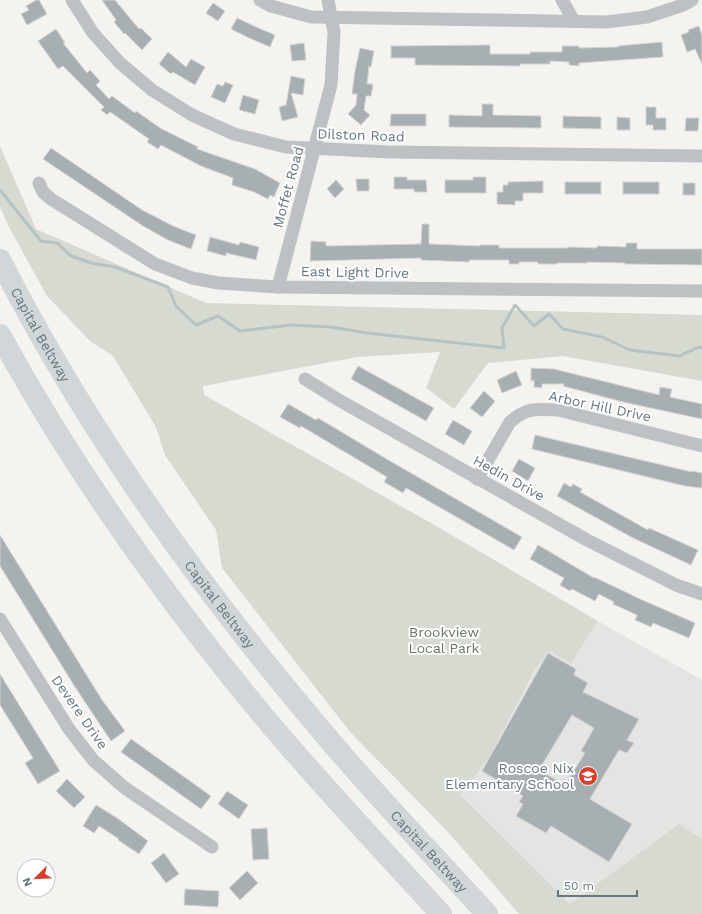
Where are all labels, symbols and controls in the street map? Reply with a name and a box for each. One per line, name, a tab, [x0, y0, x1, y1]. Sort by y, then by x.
street label: Dilston Road	[317, 125, 405, 145]
street label: Moffet Road	[269, 145, 307, 229]
street label: East Light Drive	[301, 263, 409, 281]
street label: Capital Beltway	[8, 285, 74, 385]
street label: Arbor Hill Drive	[547, 387, 653, 425]
street label: Hedin Drive	[471, 452, 547, 504]
street label: Capital Beltway	[181, 557, 259, 652]
park label: Brookview Local Park	[408, 624, 480, 656]
street label: Devere Drive	[49, 672, 111, 752]
place label: Roscoe Nix Elementary School	[445, 760, 575, 792]
school or university icon: Roscoe Nix Elementary School	[577, 765, 599, 787]
street label: Capital Beltway	[387, 807, 471, 896]
north arrow	[16, 858, 56, 898]
scale bar	[558, 872, 637, 898]
text: N	[20, 875, 35, 888]
text: 50 m	[564, 879, 594, 893]

